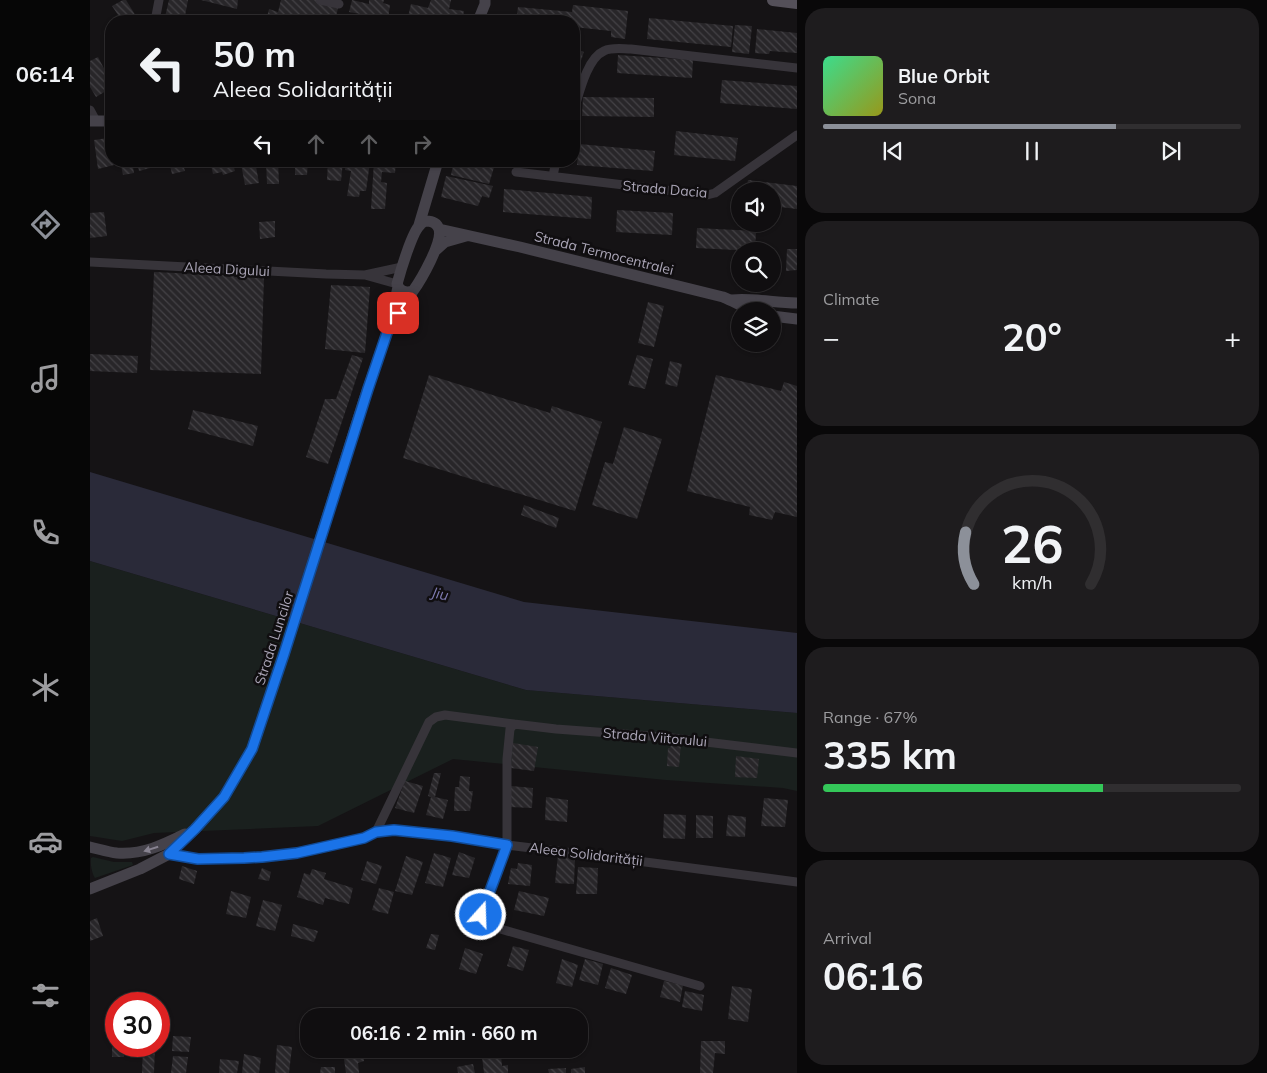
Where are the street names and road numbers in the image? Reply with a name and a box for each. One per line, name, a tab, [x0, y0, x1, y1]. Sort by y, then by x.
street label: Strada Dacia	[622, 176, 708, 202]
street label: Strada Termocentralei	[532, 227, 676, 279]
street label: Aleea Digului	[184, 258, 270, 280]
street label: Strada Luncilor	[250, 588, 298, 687]
street label: Strada Viitorului	[602, 723, 708, 751]
street label: Aleea Solidarității	[528, 838, 644, 870]

